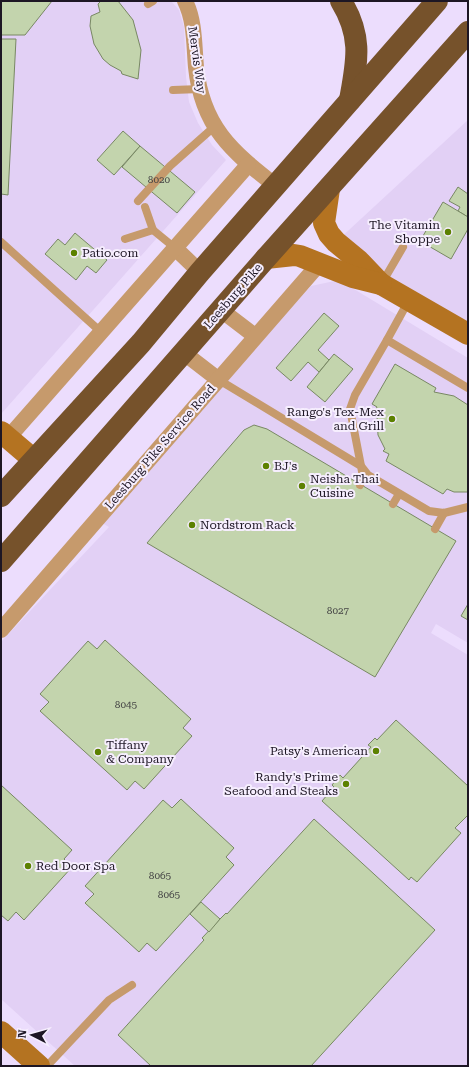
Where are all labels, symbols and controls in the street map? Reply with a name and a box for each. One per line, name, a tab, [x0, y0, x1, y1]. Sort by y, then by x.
street label: Mervis Way	[185, 26, 209, 95]
house number: 8020	[148, 174, 171, 185]
place label: The Vitamin Shoppe	[369, 218, 440, 246]
marker: The Vitamin Shoppe	[443, 227, 453, 237]
place label: Patio.com	[82, 246, 138, 260]
marker: Patio.com	[69, 248, 79, 258]
street label: Leesburg Pike	[201, 260, 265, 331]
street label: Leesburg Pike Service Road	[102, 382, 218, 512]
place label: Rango's Tex-Mex and Grill	[287, 405, 384, 433]
marker: Rango's Tex-Mex and Grill	[387, 414, 397, 424]
place label: BJ's	[274, 459, 297, 473]
marker: BJ's	[261, 461, 271, 471]
place label: Neisha Thai Cuisine	[310, 472, 379, 500]
marker: Neisha Thai Cuisine	[297, 481, 307, 491]
place label: Nordstrom Rack	[200, 518, 295, 532]
marker: Nordstrom Rack	[187, 520, 197, 530]
house number: 8027	[327, 605, 350, 616]
house number: 8045	[115, 699, 138, 710]
place label: Tiffany & Company	[106, 738, 175, 766]
place label: Patsy's American	[270, 744, 368, 758]
marker: Patsy's American	[371, 746, 381, 756]
marker: Tiffany & Company	[93, 747, 103, 757]
place label: Randy's Prime Seafood and Steaks	[224, 770, 338, 798]
marker: Randy's Prime Seafood and Steaks	[341, 779, 351, 789]
place label: Red Door Spa	[36, 859, 116, 873]
marker: Red Door Spa	[23, 861, 33, 871]
house number: 8065	[149, 870, 172, 881]
house number: 8065	[158, 889, 181, 900]
north arrow	[12, 1015, 52, 1055]
text: N	[16, 1029, 30, 1039]

